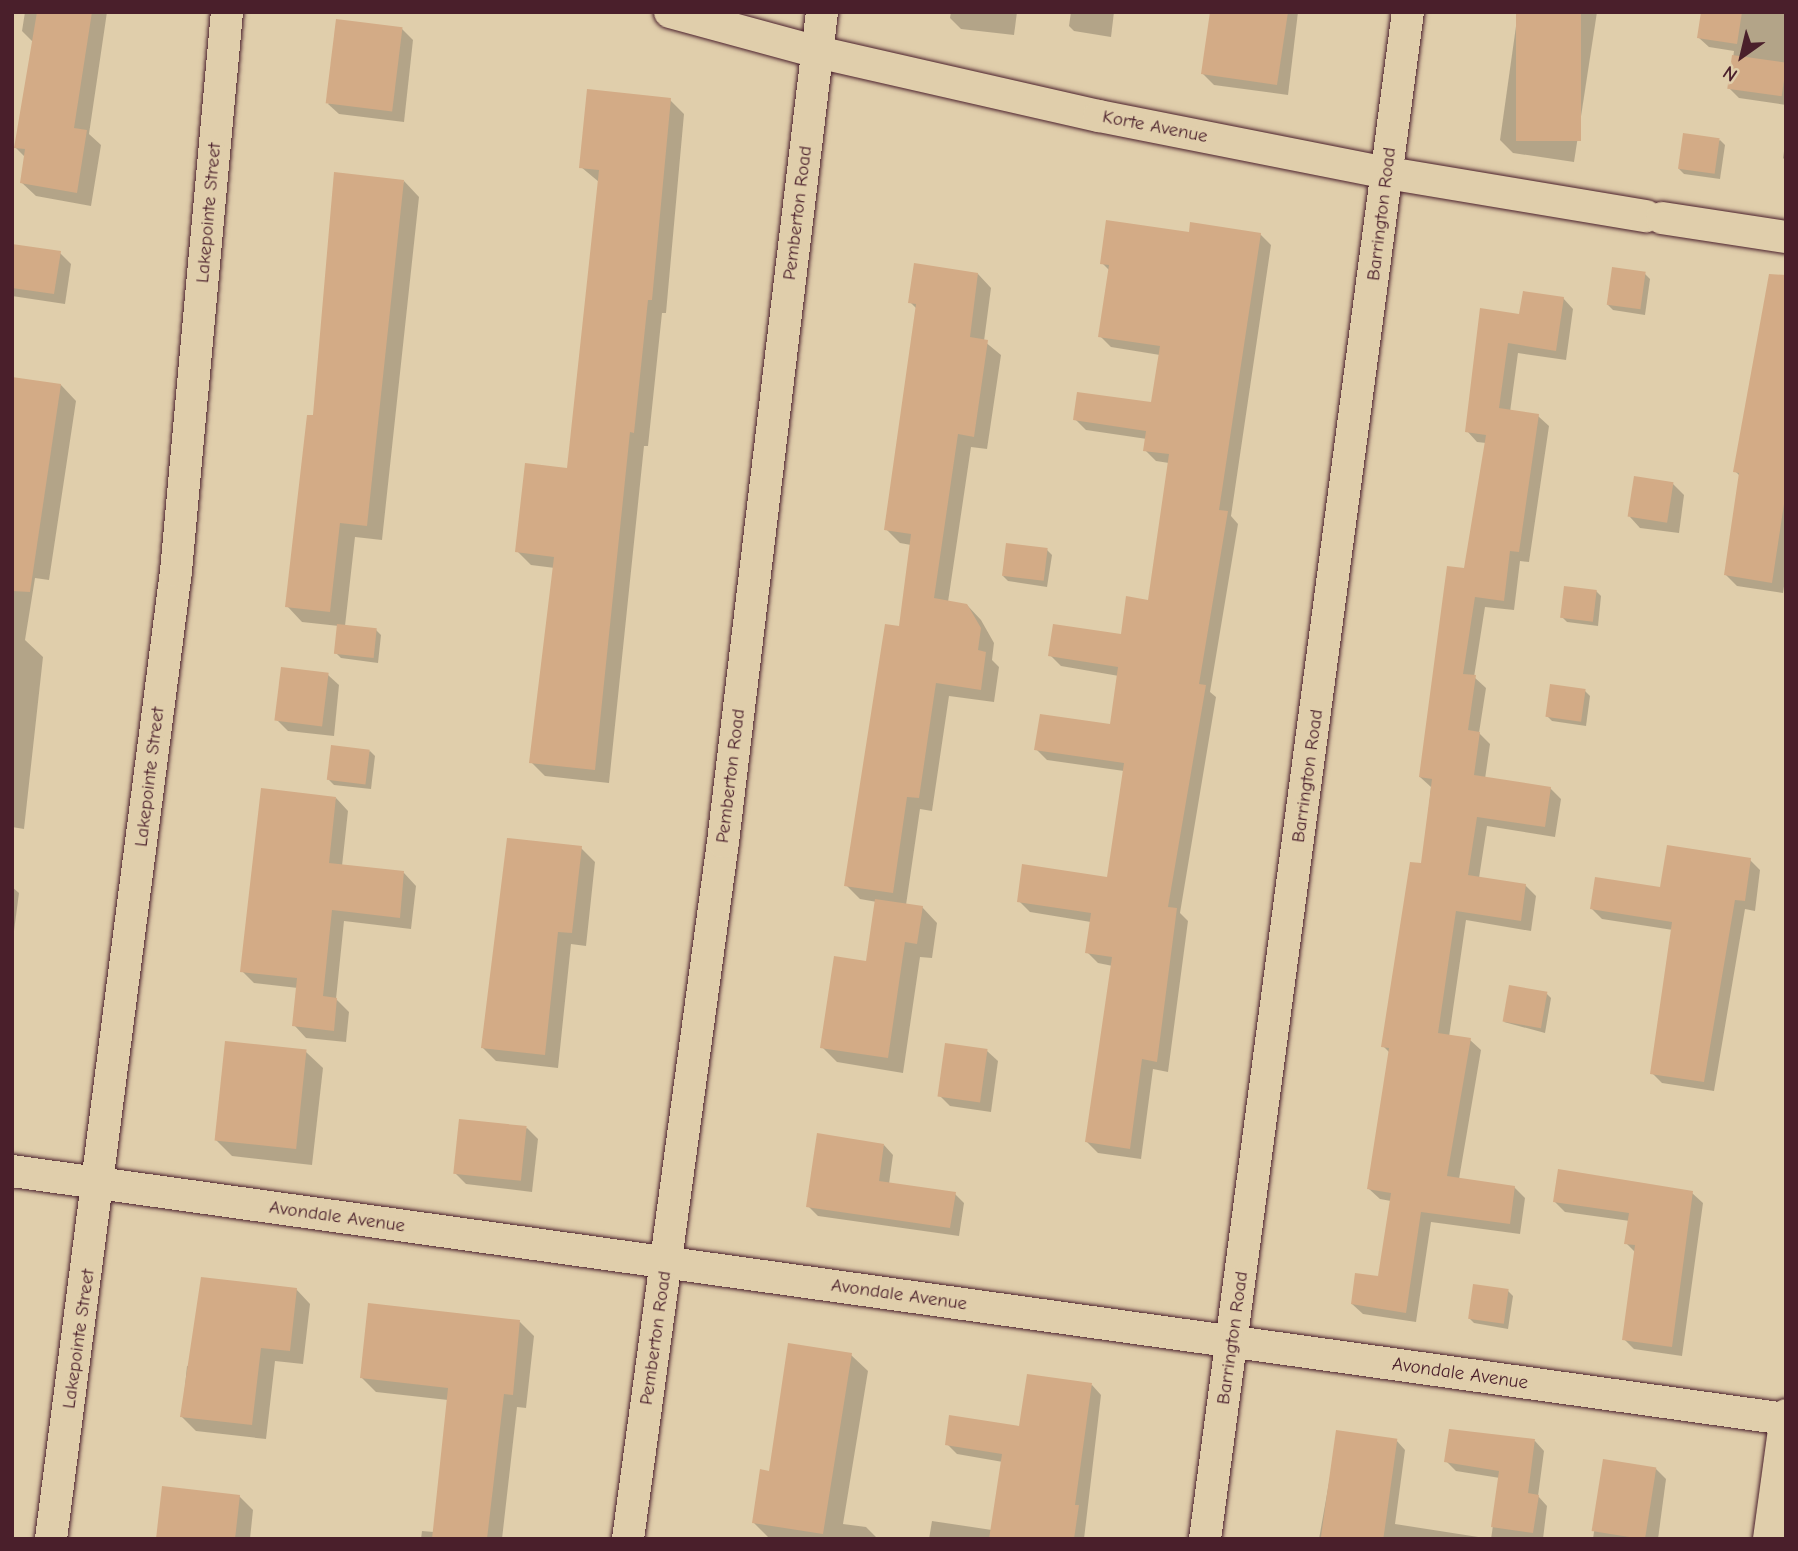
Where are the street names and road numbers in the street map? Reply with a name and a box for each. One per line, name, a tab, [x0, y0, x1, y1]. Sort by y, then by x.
street label: Korte Avenue	[1100, 106, 1210, 148]
street label: Lakepointe Street	[192, 142, 226, 284]
street label: Pemberton Road	[778, 145, 818, 281]
street label: Barrington Road	[1362, 146, 1402, 282]
street label: Lakepointe Street	[130, 706, 170, 848]
street label: Pemberton Road	[711, 708, 751, 844]
street label: Barrington Road	[1287, 708, 1329, 844]
street label: Avondale Avenue	[268, 1196, 406, 1238]
street label: Lakepointe Street	[58, 1268, 100, 1410]
street label: Pemberton Road	[635, 1270, 677, 1406]
street label: Barrington Road	[1212, 1270, 1254, 1406]
street label: Avondale Avenue	[830, 1274, 968, 1316]
street label: Avondale Avenue	[1391, 1353, 1529, 1395]

